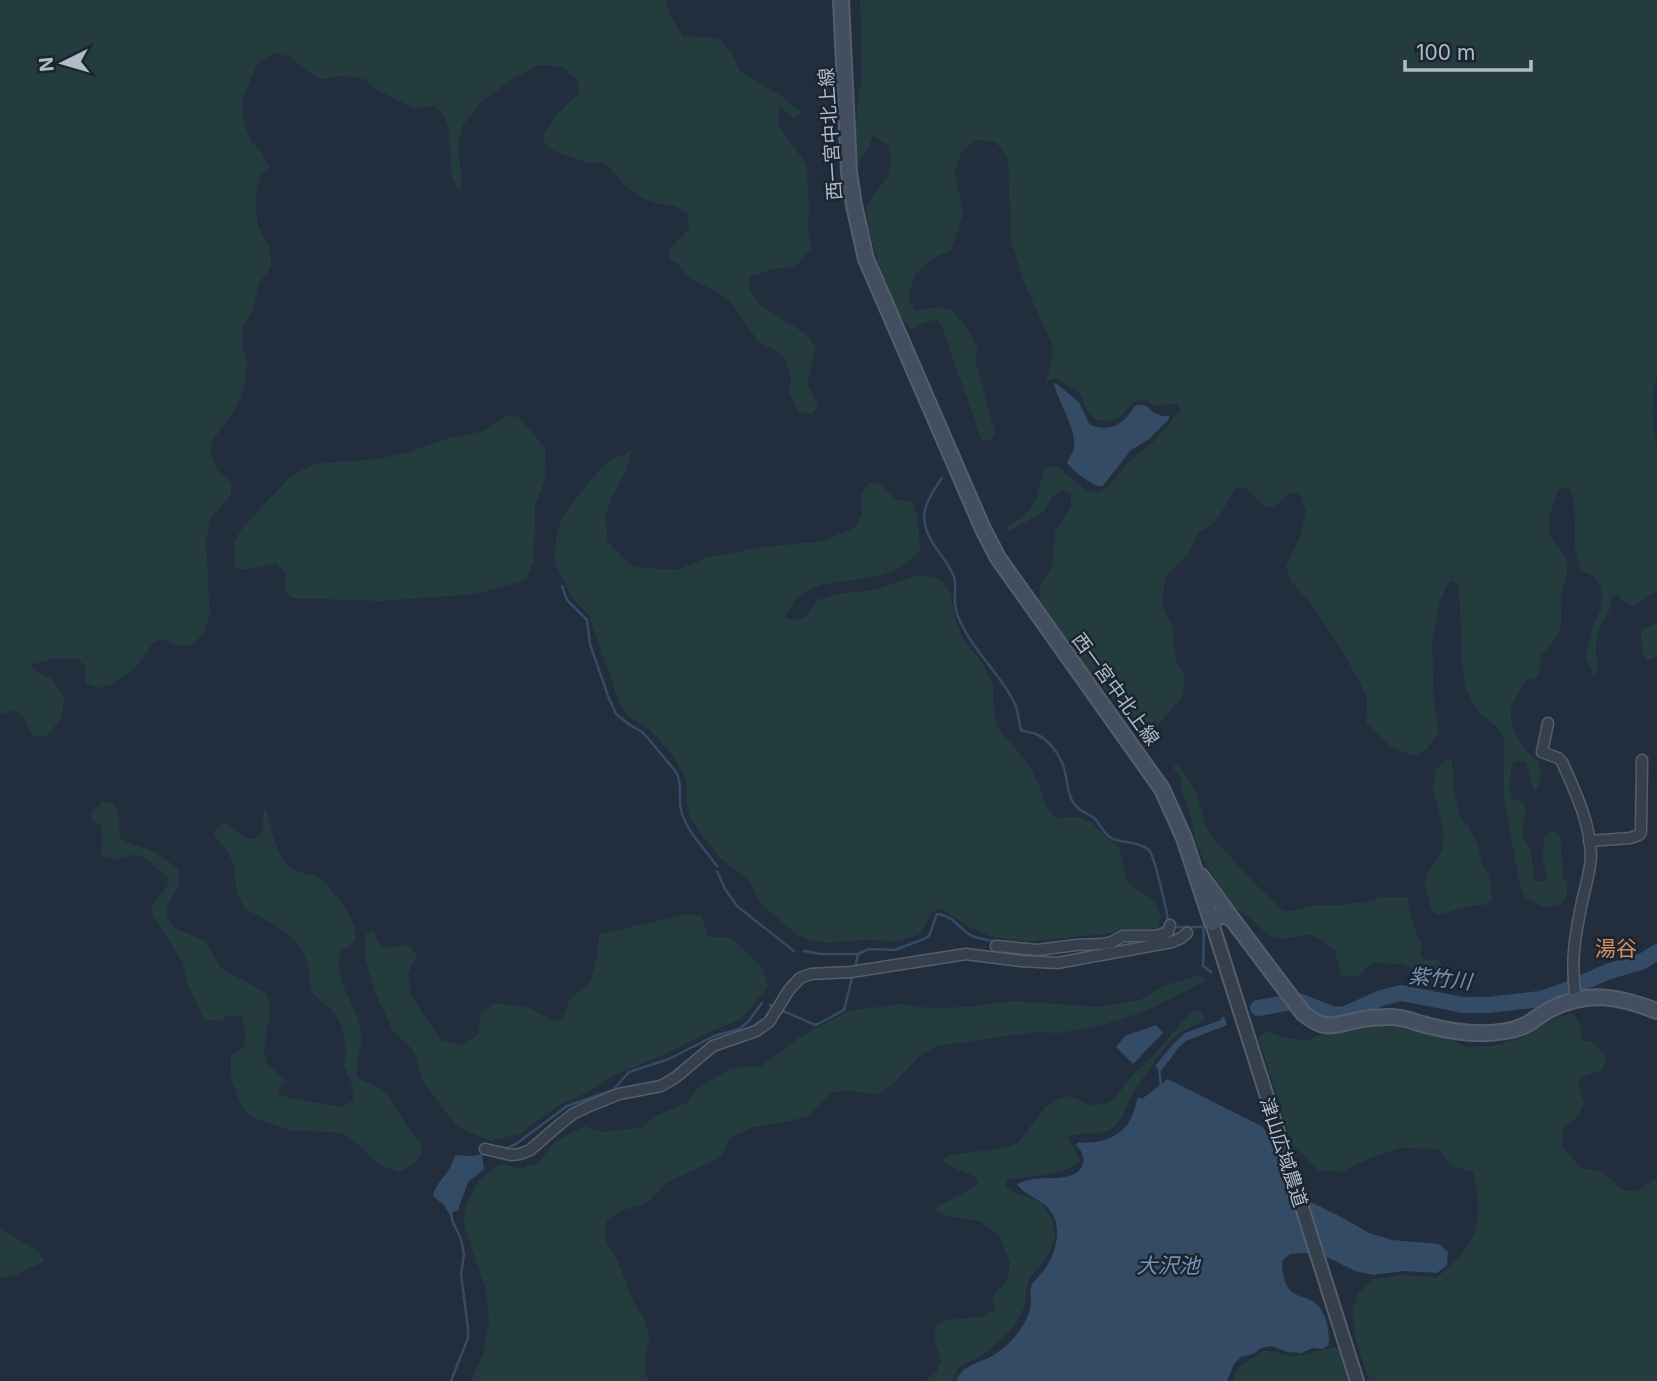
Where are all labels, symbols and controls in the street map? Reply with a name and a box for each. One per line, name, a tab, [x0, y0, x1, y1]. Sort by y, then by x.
north arrow	[28, 28, 98, 98]
scale bar	[1405, 28, 1531, 72]
text: 100 m	[1416, 40, 1475, 65]
text: N	[34, 56, 59, 73]
street label: 西一宮中北上線	[814, 67, 847, 201]
street label: 西一宮中北上線	[1067, 629, 1164, 750]
district label: 湯谷	[1595, 936, 1637, 961]
water label: 紫竹川	[1407, 963, 1475, 994]
street label: 津山広域農道	[1255, 1094, 1312, 1210]
water label: 大沢池	[1137, 1253, 1201, 1278]

